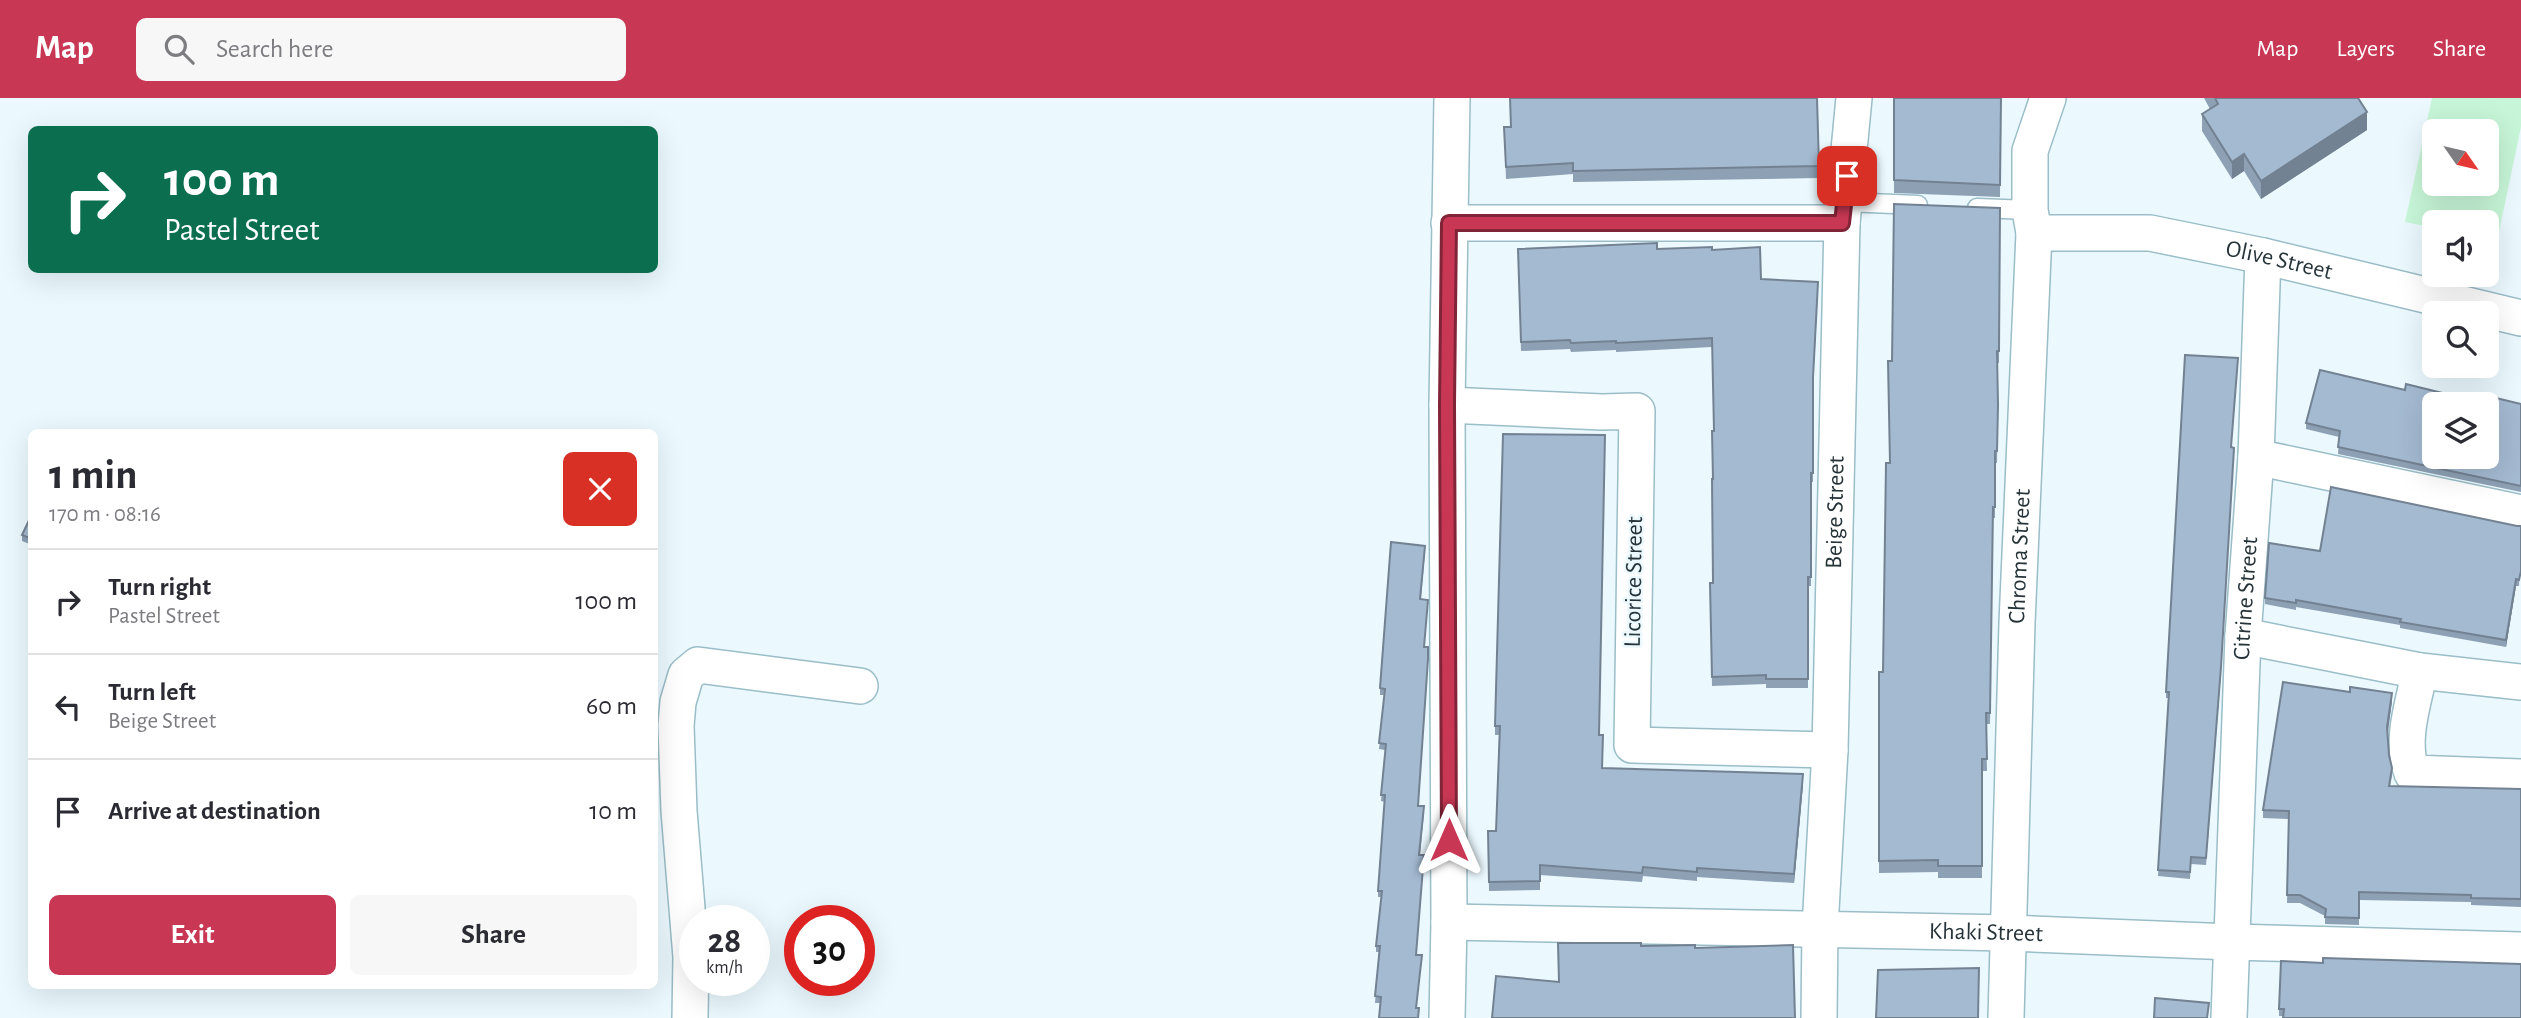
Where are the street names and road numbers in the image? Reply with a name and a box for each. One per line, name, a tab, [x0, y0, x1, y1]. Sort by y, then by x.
street label: Olive Street	[2224, 237, 2335, 284]
street label: Beige Street	[1822, 455, 1849, 569]
street label: Chroma Street	[2005, 488, 2035, 624]
street label: Licorice Street	[1621, 516, 1647, 648]
street label: Citrine Street	[2230, 536, 2262, 660]
street label: Khaki Street	[1929, 919, 2044, 946]

